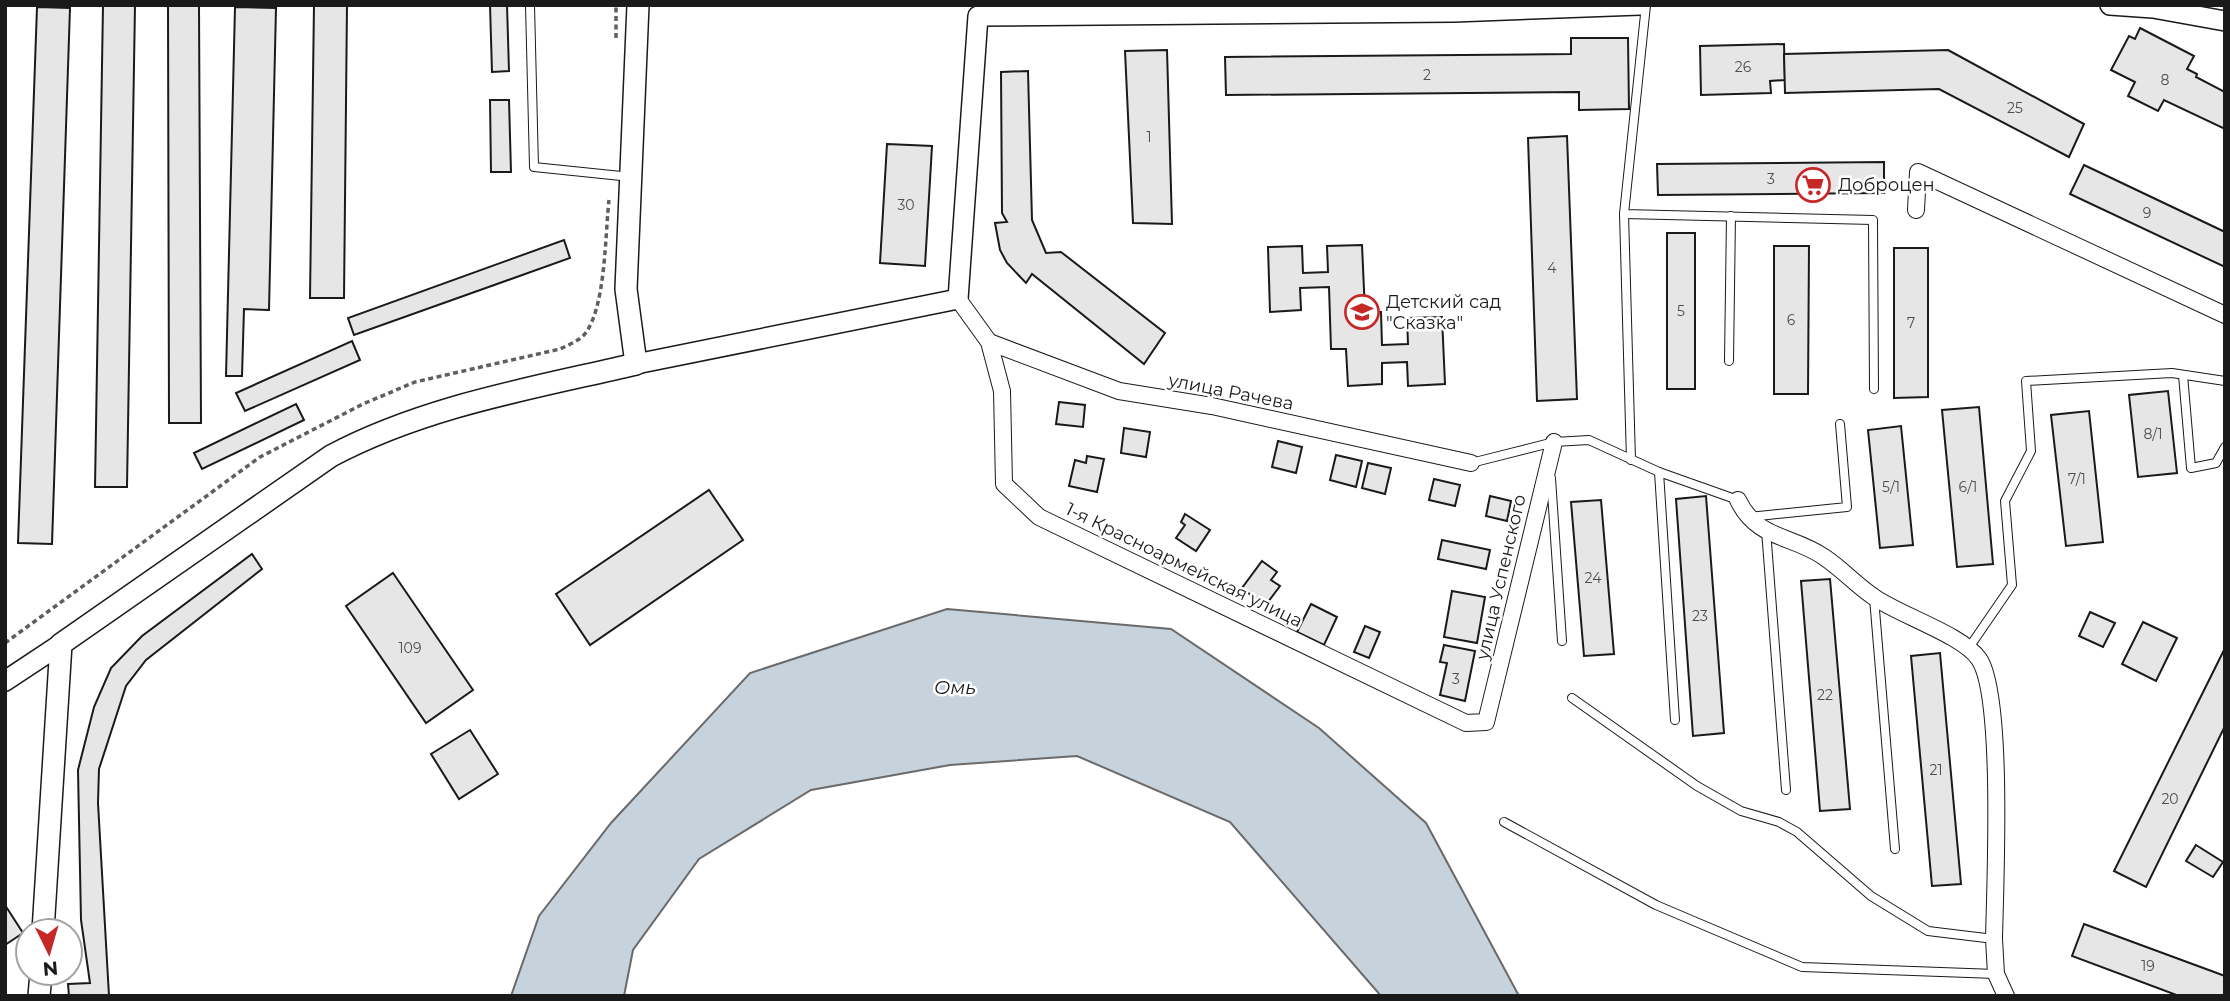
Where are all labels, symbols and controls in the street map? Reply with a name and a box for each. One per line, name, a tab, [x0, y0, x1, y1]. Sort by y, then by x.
house number: 26	[1735, 58, 1752, 76]
house number: 2	[1423, 66, 1431, 84]
house number: 8	[2161, 71, 2170, 89]
house number: 25	[2007, 99, 2023, 117]
house number: 1	[1146, 128, 1152, 146]
supermarket icon: Доброцен	[1794, 166, 1832, 204]
house number: 3	[1767, 170, 1775, 188]
place label: Доброцен	[1838, 174, 1935, 196]
house number: 30	[897, 196, 915, 214]
house number: 9	[2143, 204, 2151, 222]
house number: 4	[1547, 259, 1557, 277]
place label: Детский сад "Сказка"	[1386, 291, 1502, 334]
school or university icon: Детский сад "Сказка"	[1343, 293, 1381, 331]
house number: 5	[1677, 302, 1685, 320]
house number: 6	[1787, 311, 1796, 329]
house number: 7	[1907, 314, 1915, 332]
street label: улица Рачева	[1165, 369, 1296, 415]
house number: 8/1	[2143, 425, 2163, 443]
house number: 7/1	[2068, 470, 2086, 488]
house number: 5/1	[1882, 478, 1900, 496]
house number: 6/1	[1959, 478, 1977, 496]
street label: улица Успенского	[1471, 492, 1531, 663]
street label: 1-я Красноармейская улица	[1062, 498, 1306, 632]
house number: 24	[1585, 569, 1602, 587]
house number: 23	[1692, 607, 1708, 625]
house number: 109	[399, 639, 421, 657]
house number: 3	[1452, 670, 1460, 688]
water label: Омь	[934, 676, 976, 699]
house number: 22	[1817, 686, 1833, 704]
house number: 21	[1929, 761, 1943, 779]
house number: 20	[2161, 790, 2179, 808]
north arrow	[14, 917, 84, 987]
text: N	[42, 956, 59, 981]
house number: 19	[2141, 957, 2155, 975]

